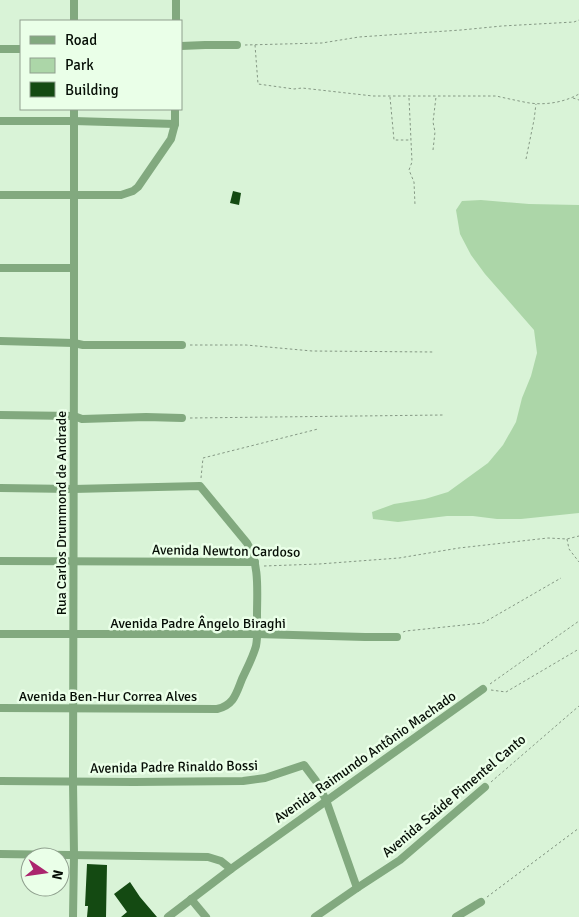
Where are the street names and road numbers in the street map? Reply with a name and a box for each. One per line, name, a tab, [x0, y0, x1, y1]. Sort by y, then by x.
street label: Rua Carlos Drummond de Andrade	[53, 411, 70, 615]
street label: Avenida Newton Cardoso	[152, 541, 300, 561]
street label: Avenida Padre Ângelo Biraghi	[110, 615, 286, 632]
street label: Avenida Raimundo Antônio Machado	[271, 687, 459, 827]
street label: Avenida Ben-Hur Correa Alves	[19, 688, 197, 705]
street label: Avenida Saúde Pimentel Canto	[379, 731, 529, 861]
street label: Avenida Padre Rinaldo Bossi	[90, 757, 258, 777]

